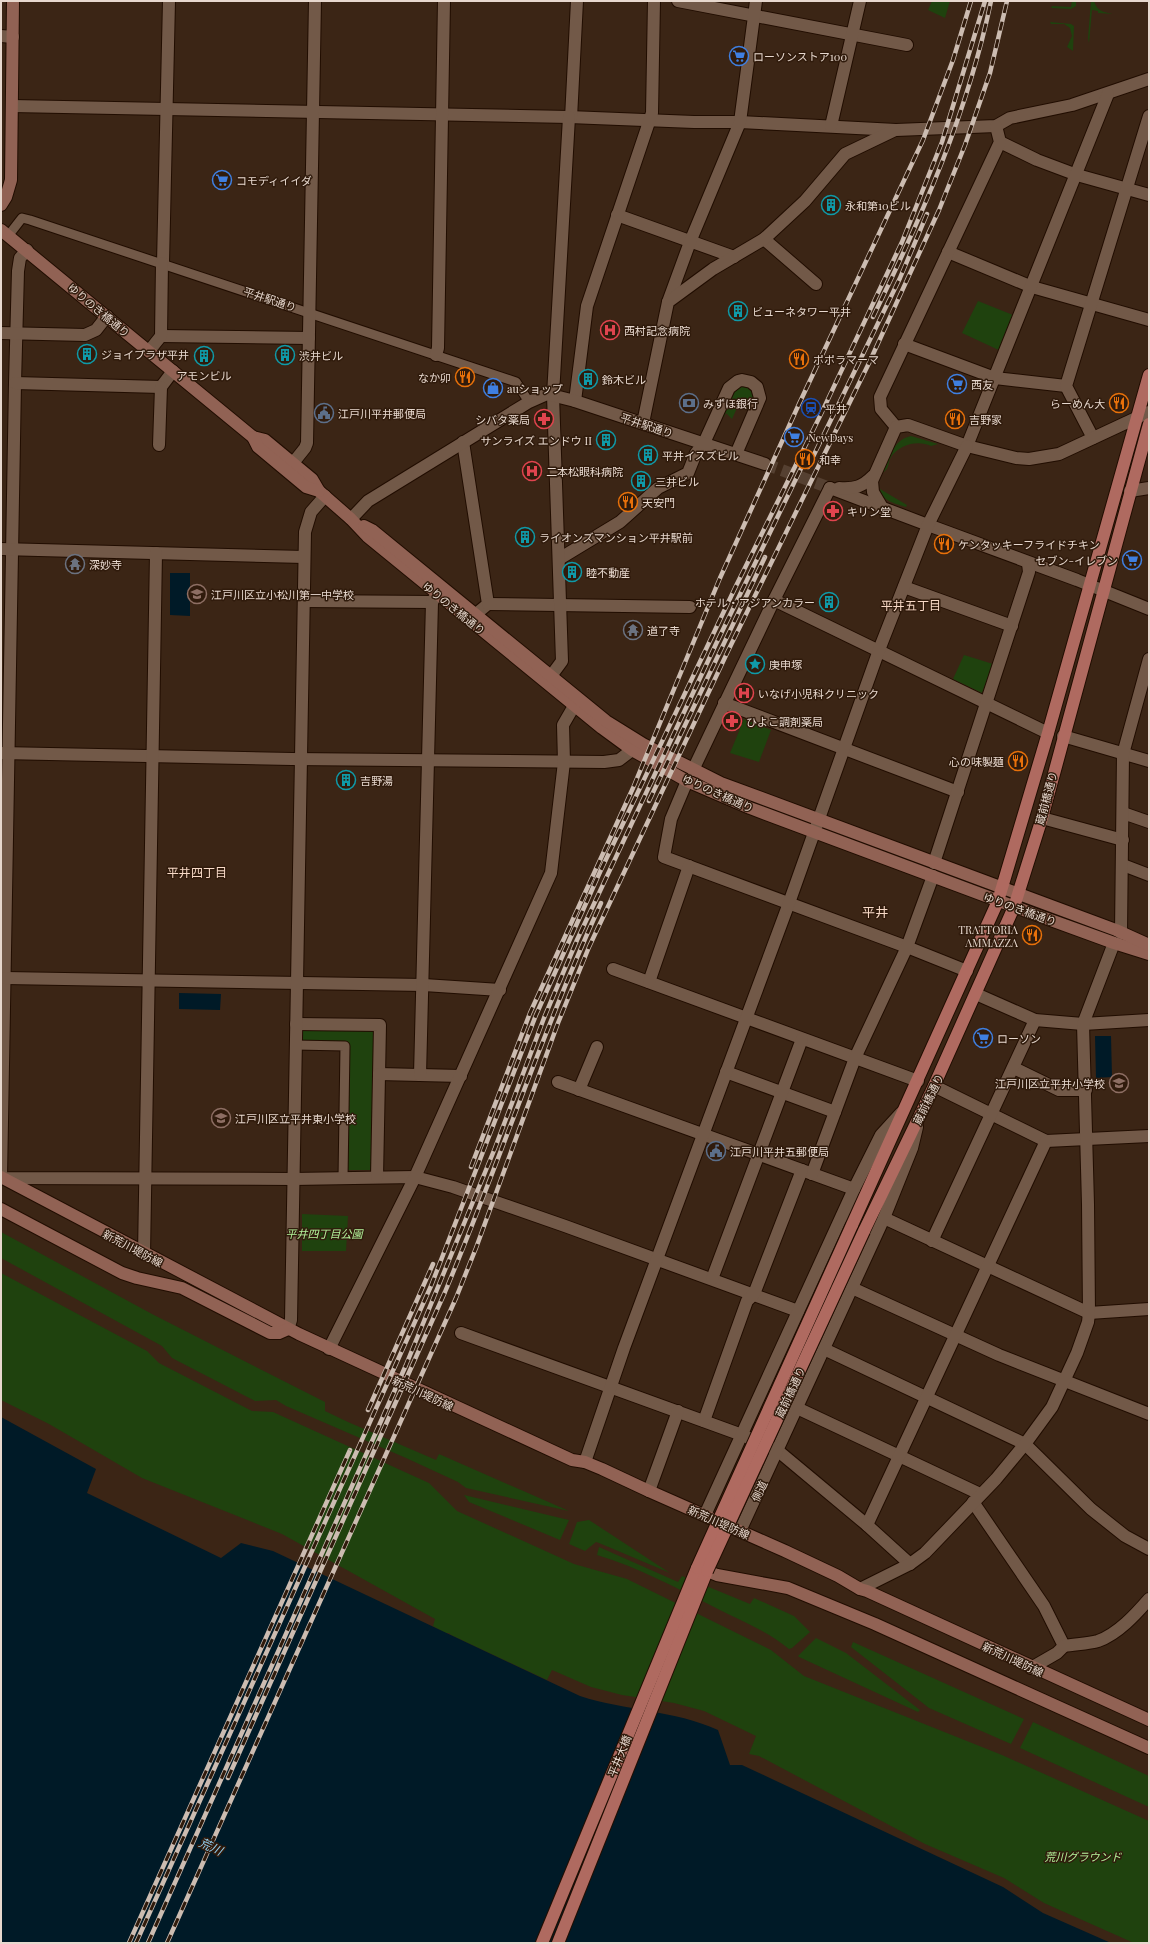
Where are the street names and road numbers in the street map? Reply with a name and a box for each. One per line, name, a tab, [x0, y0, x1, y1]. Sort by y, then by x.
street label: ゆりのき橋通り	[65, 280, 133, 340]
street label: 平井駅通り	[242, 283, 298, 315]
street label: 平井駅通り	[619, 409, 675, 441]
street label: ゆりのき橋通り	[419, 578, 489, 638]
street label: 蔵前橋通り	[1032, 769, 1060, 827]
street label: ゆりのき橋通り	[680, 771, 756, 815]
street label: ゆりのき橋通り	[981, 889, 1059, 929]
street label: 蔵前橋通り	[909, 1071, 947, 1127]
street label: 新荒川堤防線	[100, 1226, 166, 1270]
street label: 蔵前橋通り	[772, 1364, 808, 1420]
street label: 新荒川堤防線	[390, 1372, 456, 1414]
street label: 側道	[748, 1478, 770, 1504]
street label: 新荒川堤防線	[686, 1502, 752, 1542]
street label: 新荒川堤防線	[980, 1638, 1046, 1680]
street label: 平井大橋	[604, 1733, 634, 1779]

